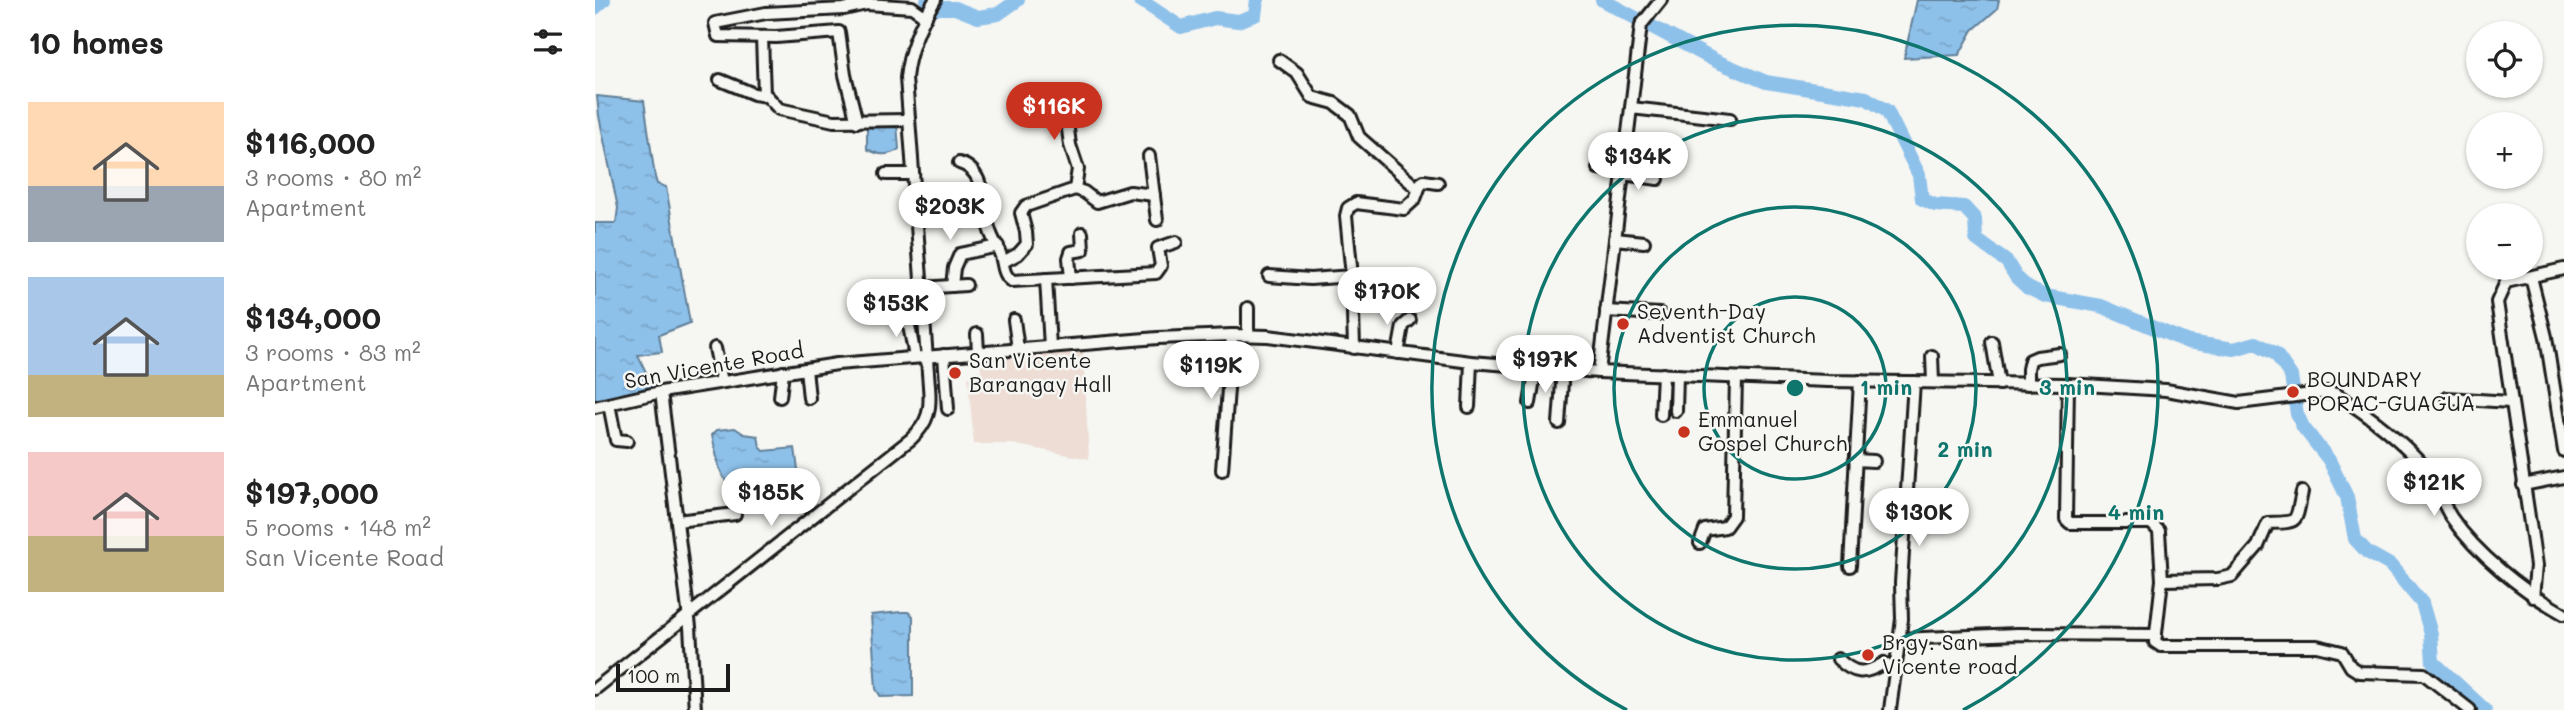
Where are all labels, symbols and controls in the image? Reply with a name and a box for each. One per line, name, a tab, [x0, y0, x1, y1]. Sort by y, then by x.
map controls	[2466, 21, 2543, 280]
button: locate	[2466, 21, 2543, 98]
text: 10 homes	[28, 22, 164, 62]
icon: filters	[529, 23, 567, 61]
pin: $116K	[1005, 82, 1103, 142]
text: $116K	[1022, 90, 1086, 120]
button: +	[2466, 112, 2543, 189]
text: $116,000	[245, 122, 375, 162]
icon: home	[84, 130, 168, 214]
pin: $134K	[1589, 132, 1687, 192]
text: $134K	[1604, 140, 1672, 170]
text: 3 rooms · 80 m²	[245, 162, 421, 192]
pin: $203K	[901, 182, 999, 242]
text: $203K	[915, 190, 985, 220]
text: Apartment	[245, 192, 367, 222]
button: −	[2466, 203, 2543, 280]
pin: $170K	[1338, 268, 1436, 327]
text: $170K	[1353, 275, 1421, 305]
pin: $153K	[847, 280, 945, 339]
text: $153K	[863, 287, 929, 317]
text: $134,000	[245, 297, 381, 337]
place label: Seventh-Day Adventist Church	[1637, 297, 1815, 348]
icon: home	[84, 305, 168, 389]
marker: Seventh-Day Adventist Church	[1615, 316, 1631, 332]
street label: San Vicente Road	[622, 335, 805, 394]
pin: $197K	[1496, 336, 1594, 395]
text: 3 rooms · 83 m²	[245, 337, 421, 367]
pin: $119K	[1162, 342, 1260, 401]
text: $197K	[1512, 343, 1578, 373]
place label: San Vicente Barangay Hall	[969, 346, 1112, 397]
text: $119K	[1179, 349, 1243, 379]
marker: San Vicente Barangay Hall	[947, 365, 963, 381]
place label: BOUNDARY PORAC-GUAGUA	[2307, 365, 2475, 416]
text: Apartment	[245, 367, 367, 397]
text: 1 min	[1860, 373, 1912, 400]
text: 3 min	[2039, 373, 2095, 400]
centre of rings	[1783, 376, 1807, 400]
marker: BOUNDARY PORAC-GUAGUA	[2285, 384, 2301, 400]
place label: Emmanuel Gospel Church	[1698, 405, 1847, 456]
marker: Emmanuel Gospel Church	[1676, 424, 1692, 440]
text: 2 min	[1937, 435, 1993, 462]
pin: $121K	[2385, 458, 2483, 518]
text: $121K	[2403, 466, 2465, 496]
pin: $185K	[722, 468, 820, 528]
text: $197,000	[245, 472, 379, 512]
text: $185K	[737, 476, 805, 506]
icon: home	[84, 480, 168, 564]
pin: $130K	[1870, 489, 1968, 548]
text: $130K	[1885, 496, 1953, 526]
text: 4 min	[2108, 498, 2164, 525]
text: 5 rooms · 148 m²	[245, 512, 431, 542]
text: San Vicente Road	[245, 542, 444, 572]
place label: Brgy. San Vicente road	[1882, 628, 2017, 679]
marker: Brgy. San Vicente road	[1860, 647, 1876, 663]
scale bar	[616, 661, 730, 693]
text: 100 m	[627, 663, 680, 688]

